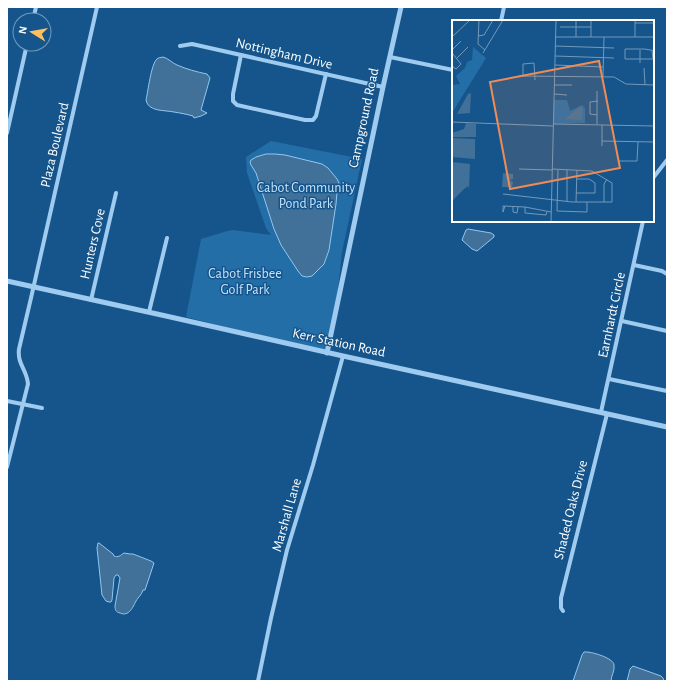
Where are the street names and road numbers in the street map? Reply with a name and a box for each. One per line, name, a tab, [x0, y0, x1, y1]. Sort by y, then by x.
street label: Nottingham Drive	[234, 36, 334, 72]
street label: Campground Road	[347, 67, 381, 169]
street label: Plaza Boulevard	[38, 101, 72, 189]
street label: Hunters Cove	[78, 207, 108, 281]
street label: Earnhardt Circle	[596, 271, 628, 359]
street label: Kerr Station Road	[291, 326, 387, 360]
street label: Shaded Oaks Drive	[552, 459, 590, 561]
street label: Marshall Lane	[270, 477, 304, 553]

